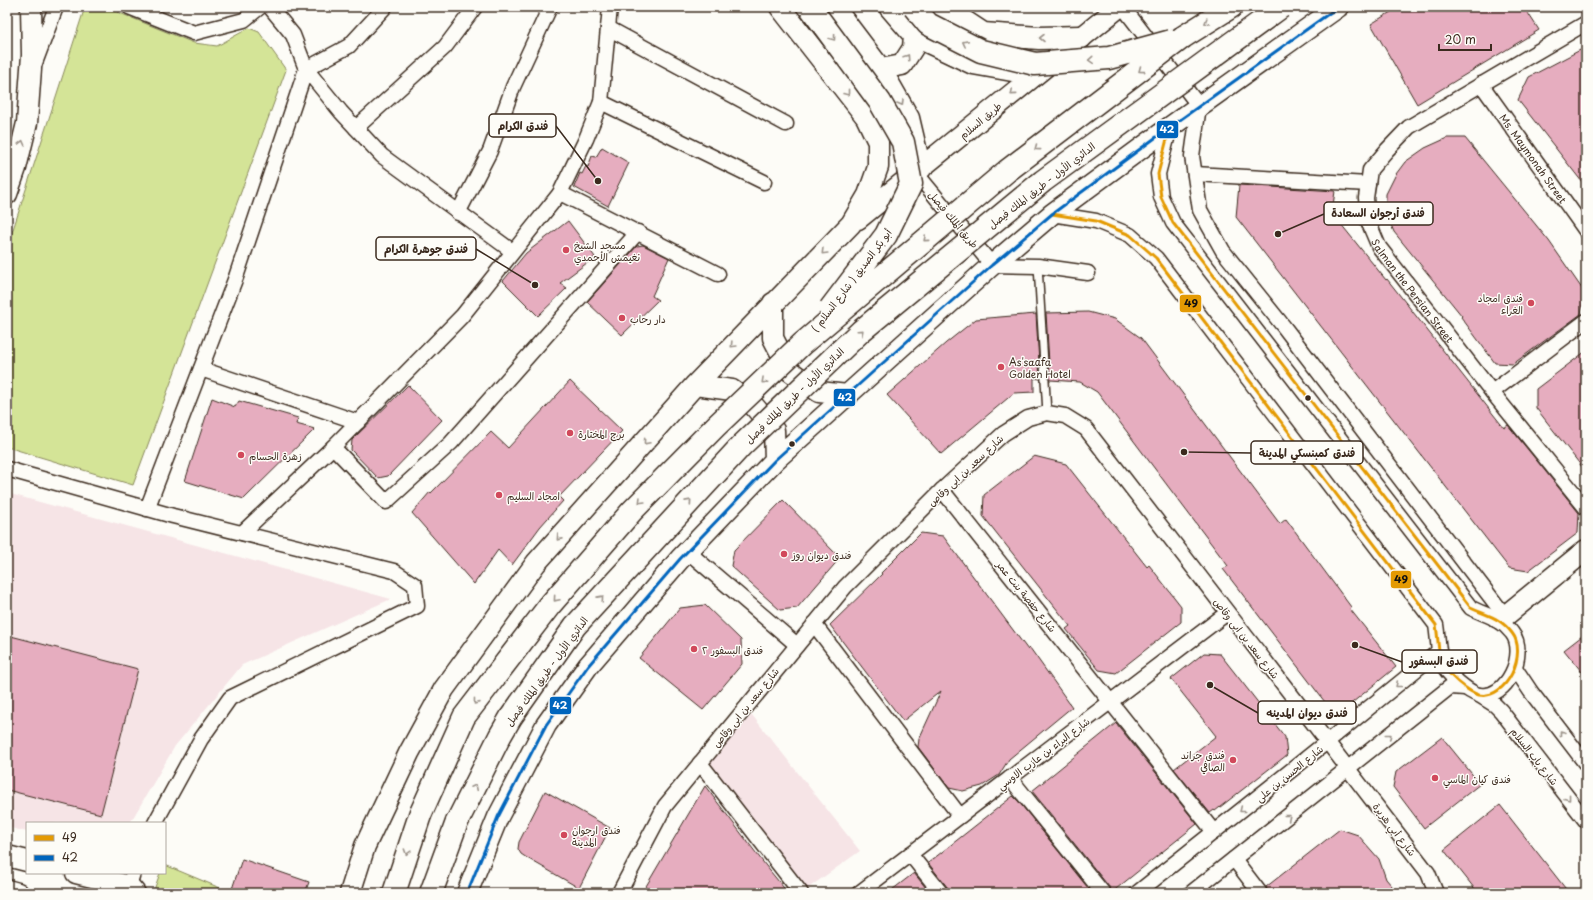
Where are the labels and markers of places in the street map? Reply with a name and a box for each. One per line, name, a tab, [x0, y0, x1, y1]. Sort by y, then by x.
callout: فندق الكرام	[489, 114, 556, 137]
callout: فندق أرجوان السعادة	[1324, 202, 1433, 225]
callout: فندق جوهرة الكرام	[376, 237, 476, 260]
place label: مسجد الشيخ نغيمش الأحمدي	[574, 237, 640, 266]
marker: مسجد الشيخ نغيمش الأحمدي	[561, 245, 571, 255]
place label: فندق امجاد الغراء	[1478, 290, 1523, 317]
marker: فندق امجاد الغراء	[1526, 298, 1536, 308]
place label: دار رحاب	[630, 311, 666, 326]
marker: دار رحاب	[617, 313, 627, 323]
place label: As'saafa Golden Hotel	[1009, 354, 1071, 381]
marker: As'saafa Golden Hotel	[996, 362, 1006, 372]
unlabelled marker	[1303, 393, 1313, 403]
place label: برج المختارة	[578, 426, 625, 442]
marker: برج المختارة	[565, 428, 575, 438]
unlabelled marker	[787, 439, 797, 449]
callout: فندق كمبنسكي المدينة	[1251, 441, 1363, 464]
place label: زهرة الحسام	[249, 448, 302, 464]
marker: زهرة الحسام	[236, 450, 246, 460]
place label: امجاد السلیم	[507, 488, 560, 504]
marker: امجاد السلیم	[494, 490, 504, 500]
place label: فندق ديوان روز	[791, 547, 852, 562]
marker: فندق ديوان روز	[779, 549, 789, 559]
place label: فندق البسفور ٢	[702, 642, 763, 658]
marker: فندق البسفور ٢	[689, 644, 699, 654]
callout: فندق البسفور	[1402, 650, 1477, 673]
callout: فندق ديوان المدينه	[1258, 701, 1356, 724]
place label: فندق جراند الصافي	[1181, 747, 1225, 775]
marker: فندق جراند الصافي	[1228, 755, 1238, 765]
place label: فندق كيان الماسي	[1443, 771, 1511, 789]
marker: فندق كيان الماسي	[1430, 773, 1440, 783]
place label: فندق ارجوان المدينة	[572, 822, 621, 849]
marker: فندق ارجوان المدينة	[559, 830, 569, 840]

